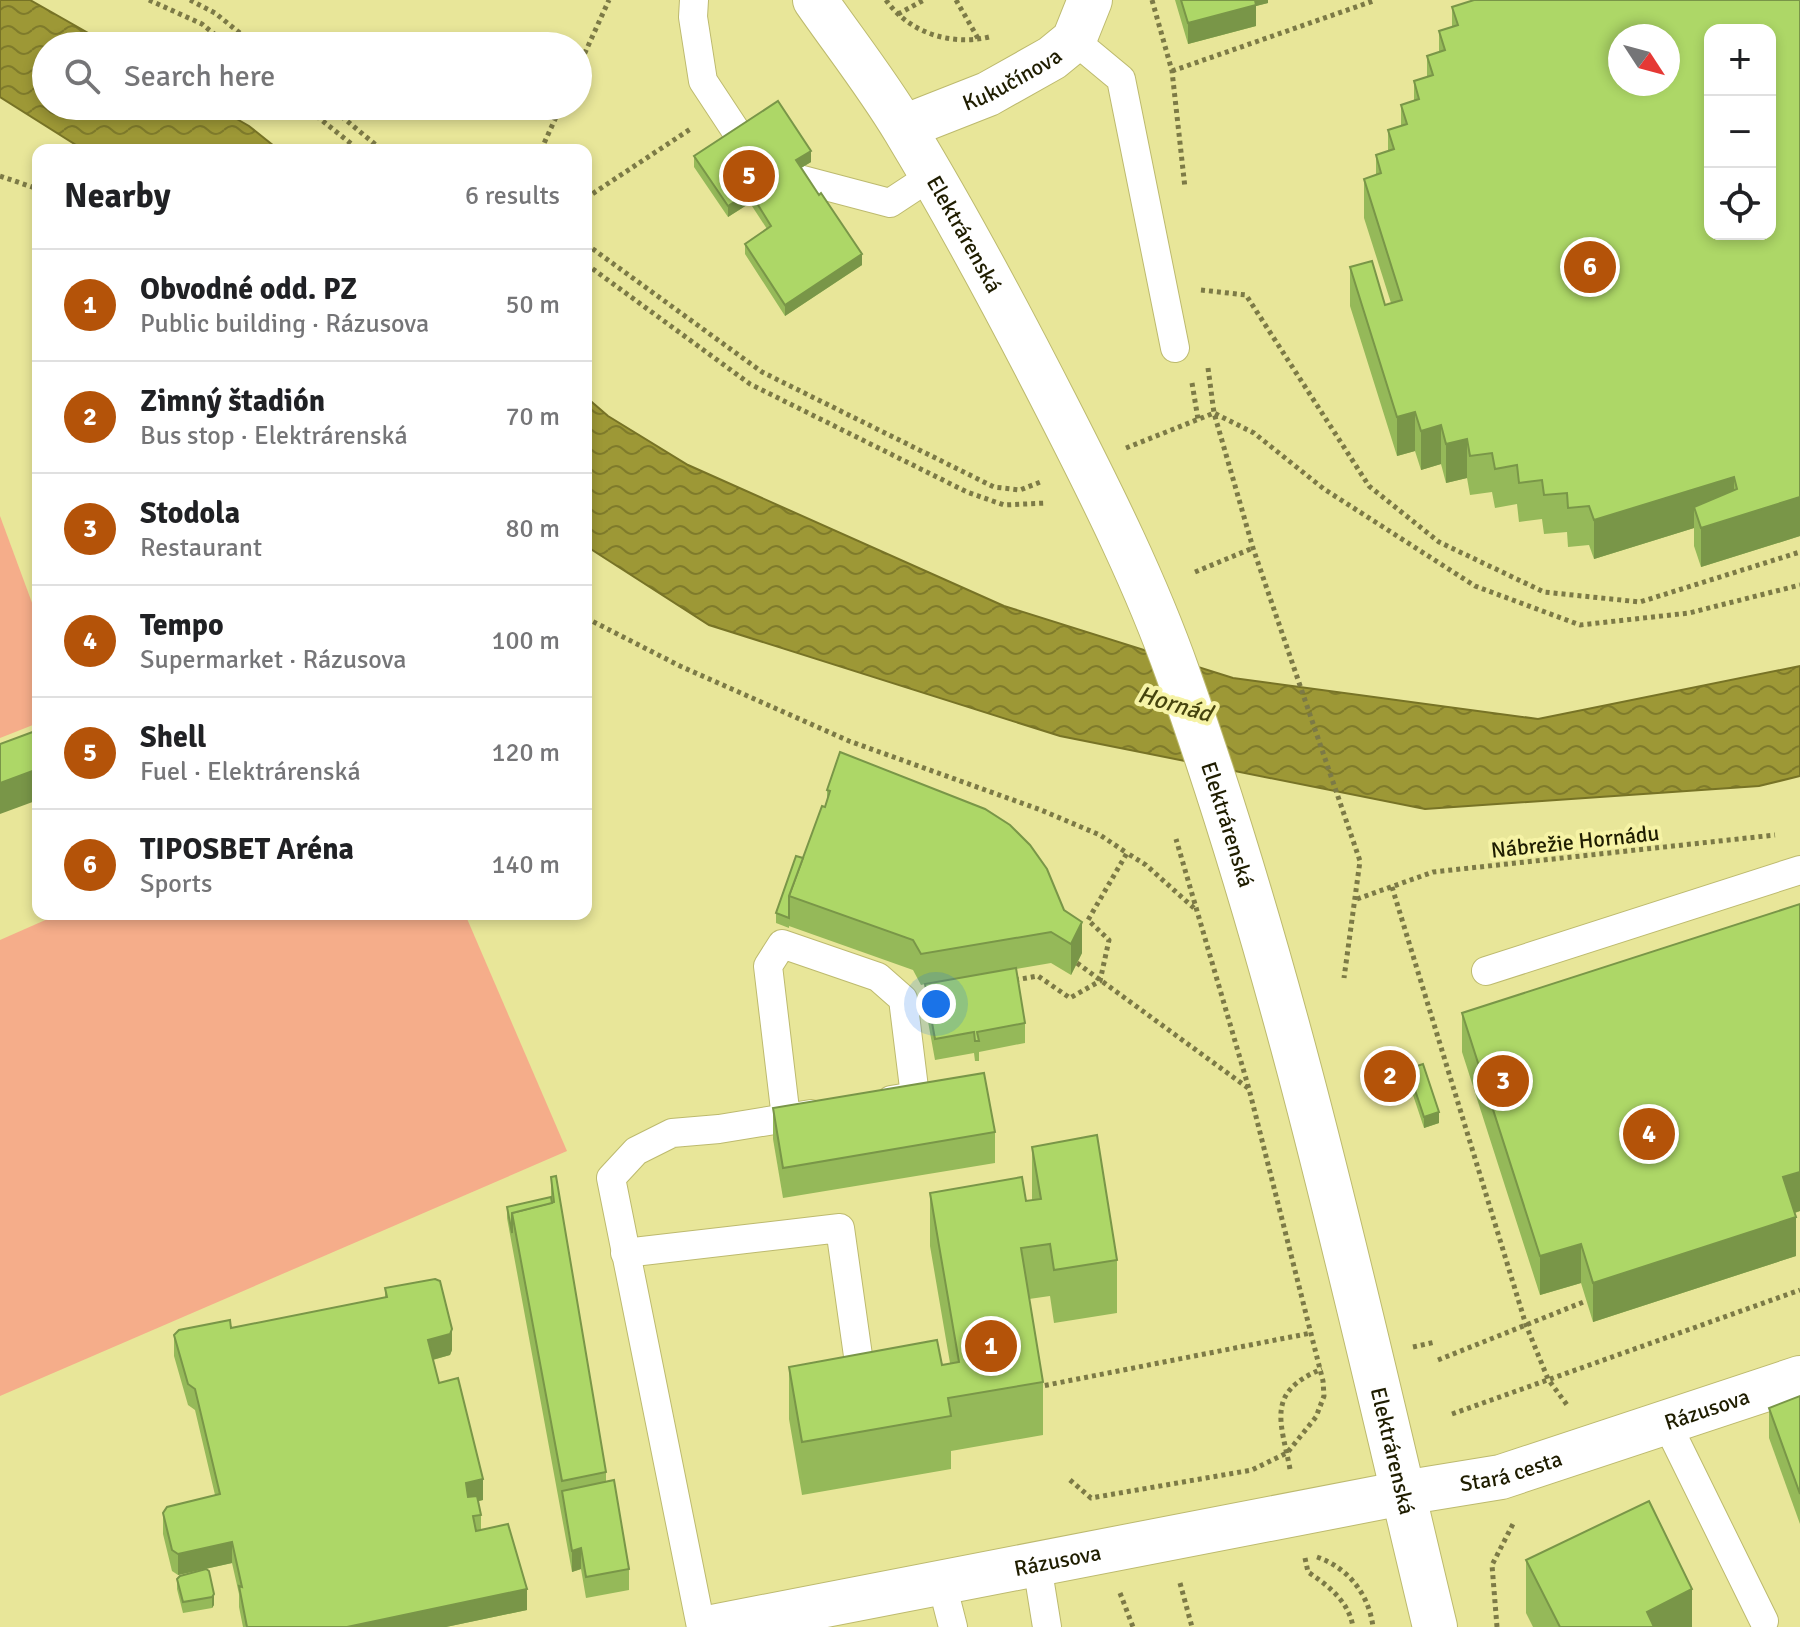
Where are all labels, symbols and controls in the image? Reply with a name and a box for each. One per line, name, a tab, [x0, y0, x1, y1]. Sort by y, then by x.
north arrow	[1608, 24, 1680, 96]
map controls	[1704, 24, 1776, 240]
button: +	[1704, 24, 1776, 96]
search box	[32, 32, 592, 120]
street label: Kukučínova	[959, 43, 1067, 117]
icon: search	[60, 54, 104, 98]
text: Search here	[124, 58, 275, 95]
button: −	[1704, 96, 1776, 168]
pin: 5	[723, 146, 775, 206]
button: locate	[1704, 168, 1776, 240]
street label: Elektrárenská	[921, 171, 1008, 297]
text: Nearby	[64, 175, 171, 217]
text: 6 results	[465, 180, 560, 212]
pin: 6	[1564, 237, 1616, 297]
text: Obvodné odd. PZ	[140, 271, 358, 308]
text: 1	[83, 289, 97, 321]
text: 50 m	[505, 289, 560, 321]
text: Public building · Rázusova	[140, 308, 429, 340]
text: Zimný štadión	[140, 383, 325, 420]
text: 2	[83, 401, 97, 433]
text: 70 m	[505, 401, 560, 433]
text: Bus stop · Elektrárenská	[140, 420, 408, 452]
text: Stodola	[140, 495, 240, 532]
text: 3	[83, 513, 97, 545]
text: 80 m	[505, 513, 560, 545]
text: Restaurant	[140, 532, 262, 564]
text: Tempo	[140, 607, 224, 644]
text: 4	[83, 625, 97, 657]
text: 100 m	[491, 625, 560, 657]
text: Supermarket · Rázusova	[140, 644, 407, 676]
water label: Hornád	[1135, 679, 1219, 730]
text: Shell	[140, 719, 206, 756]
text: 5	[83, 737, 97, 769]
text: 120 m	[491, 737, 560, 769]
text: Fuel · Elektrárenská	[140, 756, 361, 788]
street label: Elektrárenská	[1195, 758, 1260, 890]
street label: Nábrežie Hornádu	[1490, 819, 1661, 864]
text: TIPOSBET Aréna	[140, 831, 354, 868]
text: 6	[83, 849, 97, 881]
text: 140 m	[491, 849, 560, 881]
text: Sports	[140, 868, 212, 900]
your location	[916, 984, 956, 1024]
pin: 2	[1364, 1046, 1416, 1106]
pin: 3	[1477, 1051, 1529, 1111]
pin: 4	[1623, 1104, 1675, 1164]
pin: 1	[965, 1316, 1017, 1376]
street label: Rázusova	[1661, 1383, 1753, 1436]
street label: Elektrárenská	[1365, 1384, 1421, 1517]
street label: Stará cesta	[1458, 1445, 1565, 1498]
street label: Rázusova	[1012, 1539, 1103, 1582]

